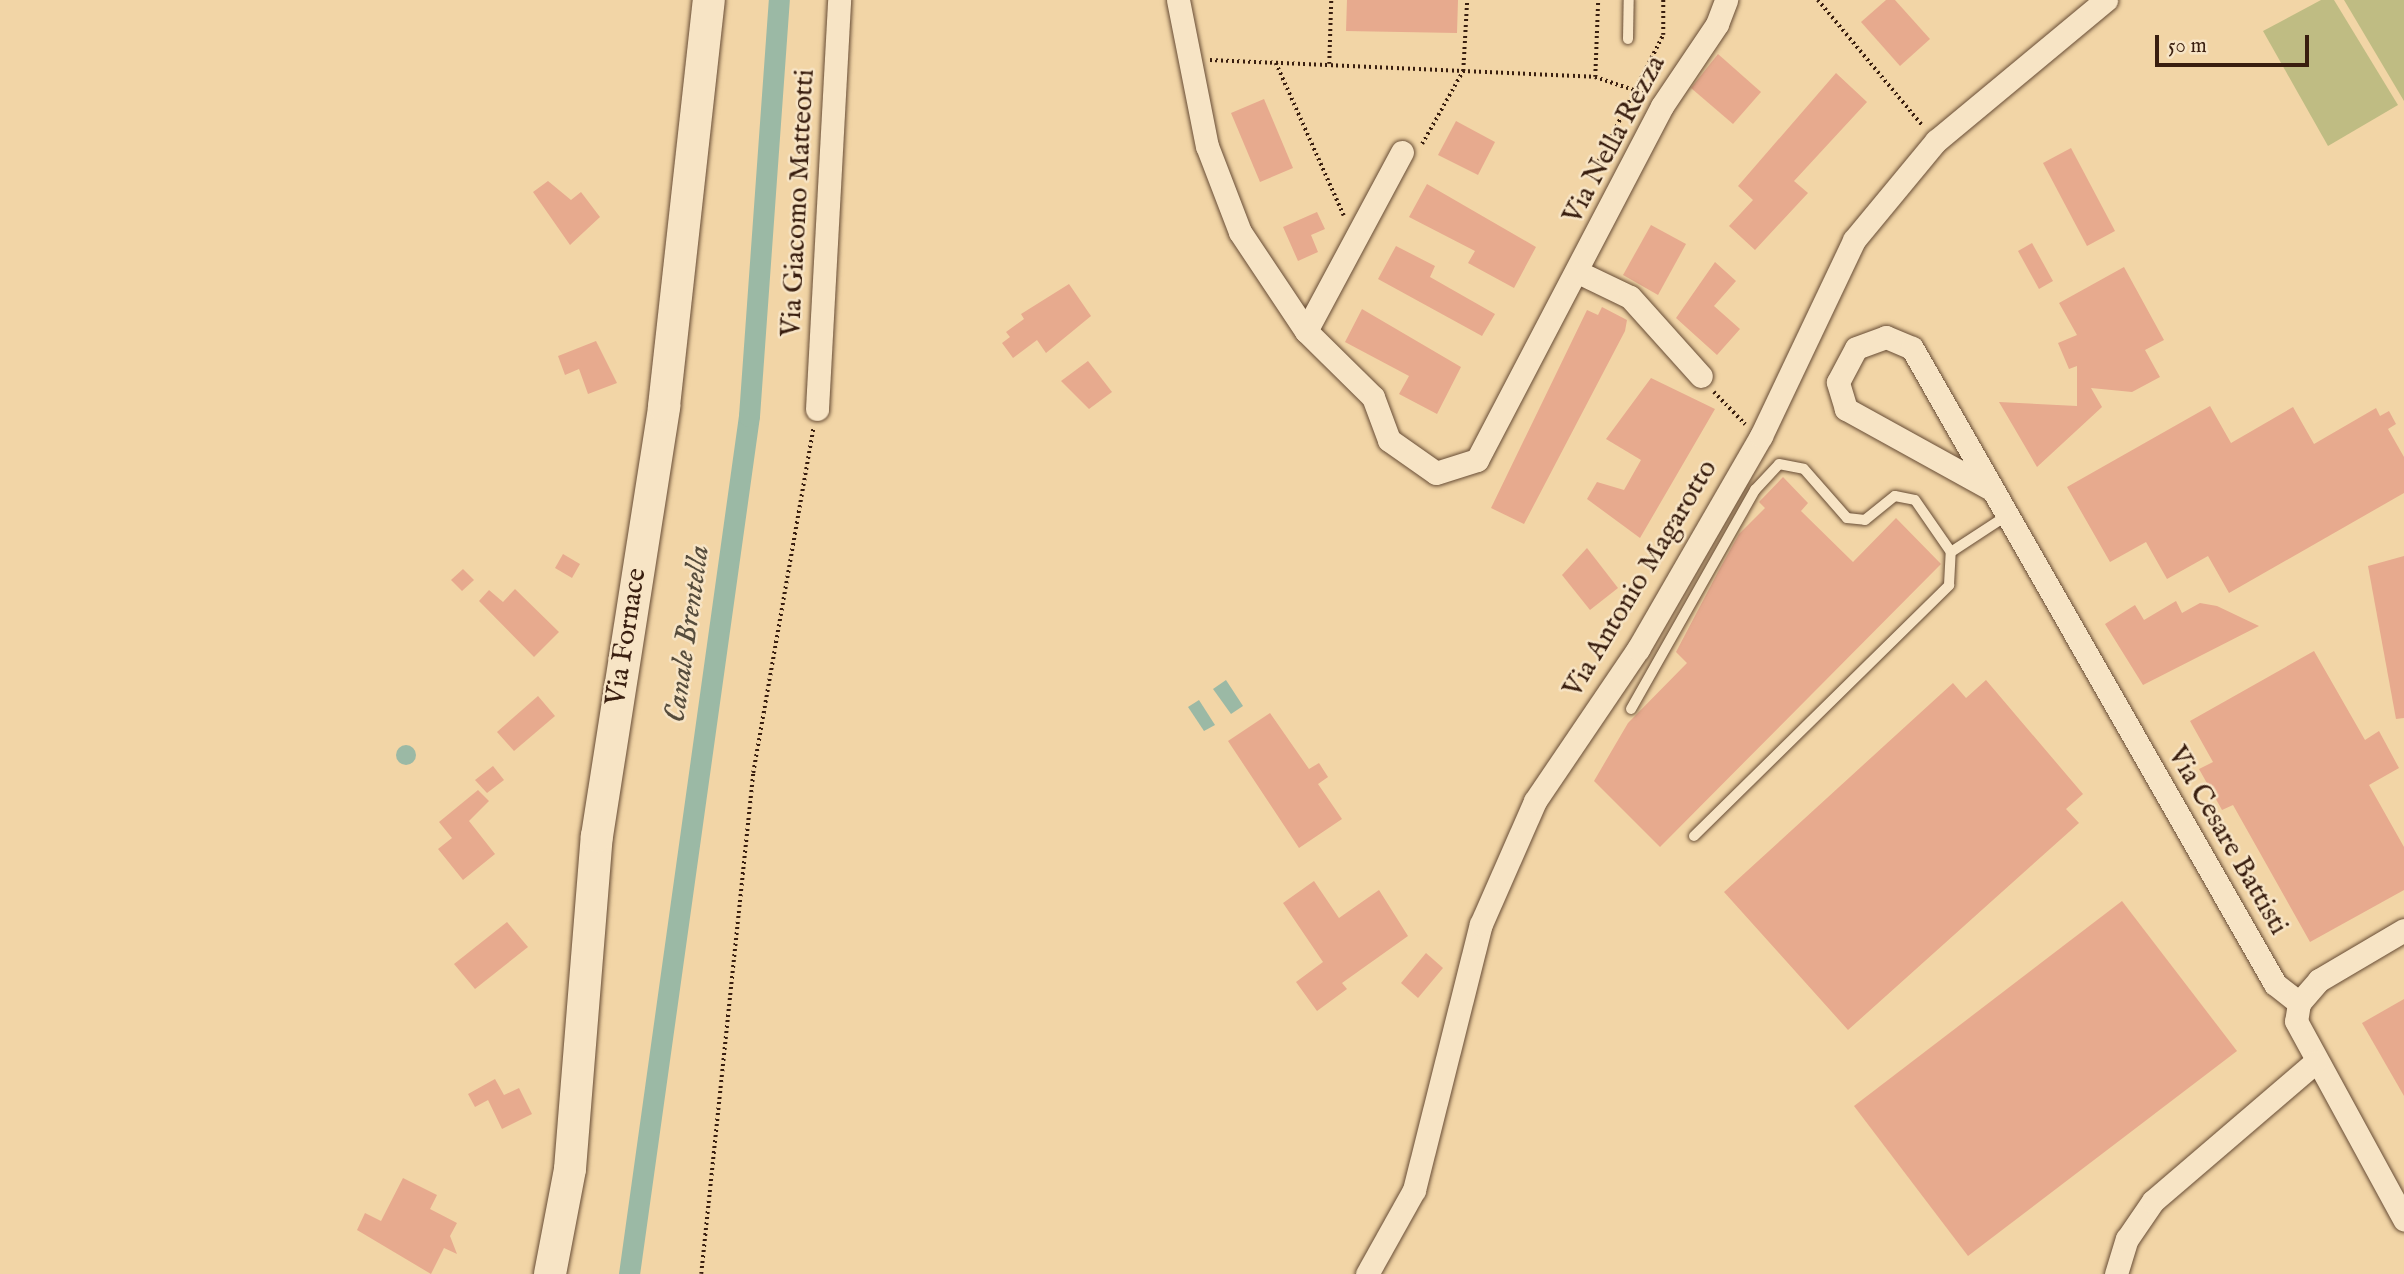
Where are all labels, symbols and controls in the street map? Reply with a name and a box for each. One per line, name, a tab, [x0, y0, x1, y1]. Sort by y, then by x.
scale bar	[2159, 21, 2313, 65]
text: 50 m	[2168, 33, 2207, 60]
street label: Via Nella Rezza	[1557, 50, 1673, 230]
street label: Via Giacomo Matteotti	[775, 68, 823, 338]
street label: Via Antonio Magarotto	[1557, 454, 1725, 704]
water label: Canale Brentella	[658, 543, 718, 725]
street label: Via Fornace	[600, 566, 654, 708]
street label: Via Cesare Battisti	[2159, 741, 2295, 941]

